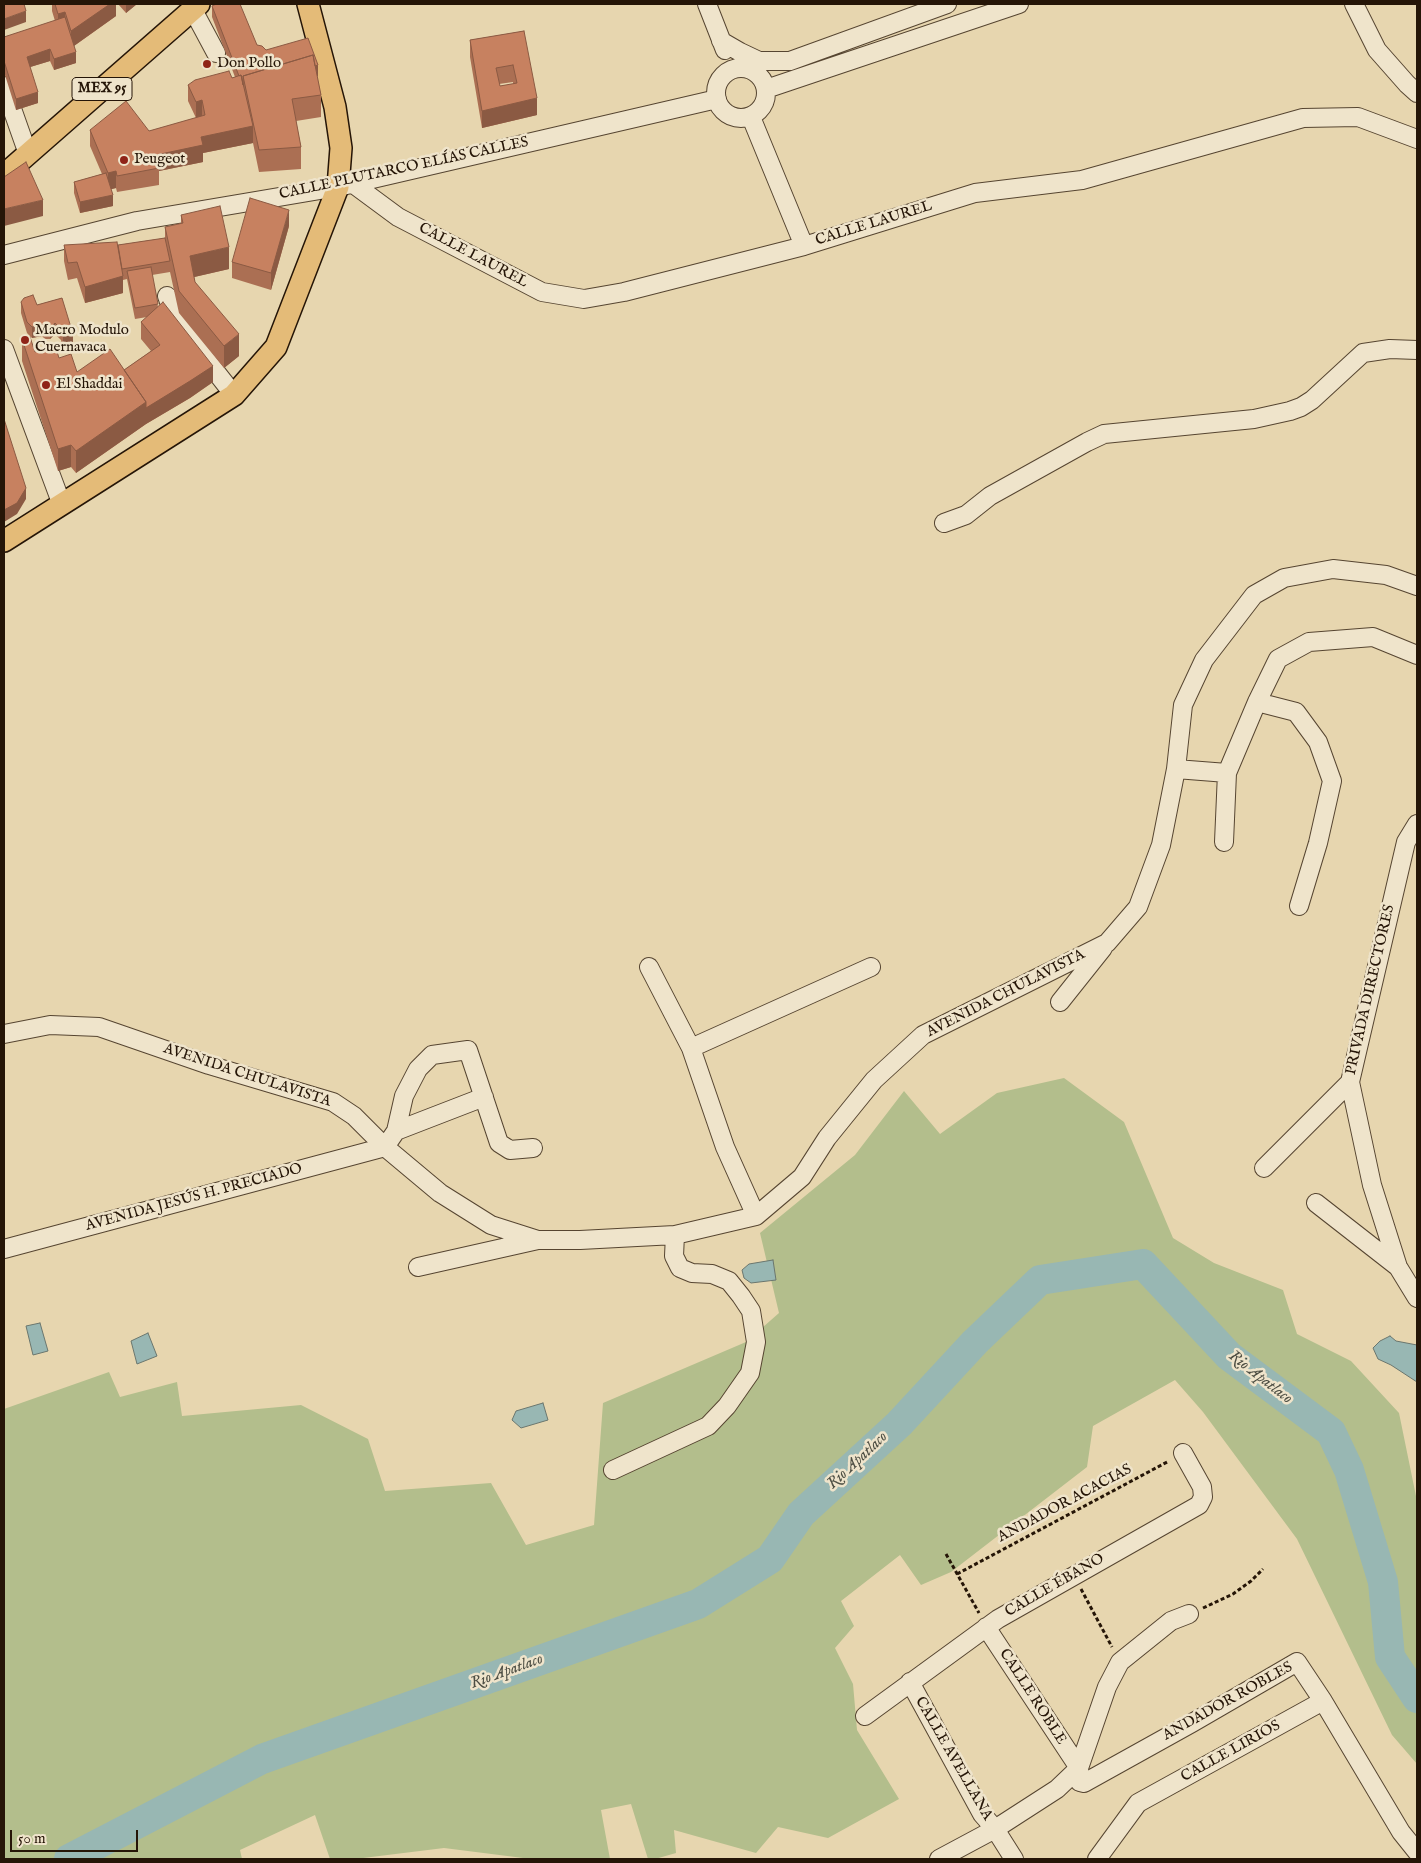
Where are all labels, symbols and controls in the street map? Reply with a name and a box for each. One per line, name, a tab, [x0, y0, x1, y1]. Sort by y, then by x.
place label: Don Pollo	[217, 55, 281, 73]
marker: Don Pollo	[201, 58, 213, 70]
road number: MEX 95	[72, 78, 132, 100]
street label: CALLE PLUTARCO ELÍAS CALLES	[278, 134, 530, 204]
place label: Peugeot	[134, 151, 185, 169]
marker: Peugeot	[118, 154, 130, 166]
street label: CALLE LAUREL	[813, 198, 935, 250]
street label: CALLE LAUREL	[415, 220, 531, 292]
place label: Macro Modulo Cuernavaca	[35, 322, 129, 357]
marker: Macro Modulo Cuernavaca	[19, 334, 31, 346]
place label: El Shaddai	[56, 376, 122, 394]
marker: El Shaddai	[40, 379, 52, 391]
street label: PRIVADA DIRECTORES	[1343, 903, 1399, 1077]
street label: AVENIDA CHULAVISTA	[924, 946, 1088, 1042]
street label: AVENIDA CHULAVISTA	[161, 1040, 333, 1112]
street label: AVENIDA JESÚS H. PRECIADO	[84, 1160, 304, 1236]
water label: Rio Apatlaco	[1224, 1347, 1296, 1409]
water label: Rio Apatlaco	[824, 1428, 892, 1494]
street label: ANDADOR ACACIAS	[995, 1461, 1135, 1547]
street label: CALLE ÉBANO	[1002, 1550, 1108, 1622]
street label: CALLE ROBLE	[994, 1646, 1070, 1748]
water label: Rio Apatlaco	[468, 1650, 546, 1694]
street label: ANDADOR ROBLES	[1160, 1659, 1296, 1745]
street label: CALLE AVELLANA	[910, 1694, 996, 1824]
street label: CALLE LIRIOS	[1178, 1717, 1284, 1787]
scale bar	[12, 1820, 140, 1852]
text: 50 m	[18, 1829, 46, 1848]

